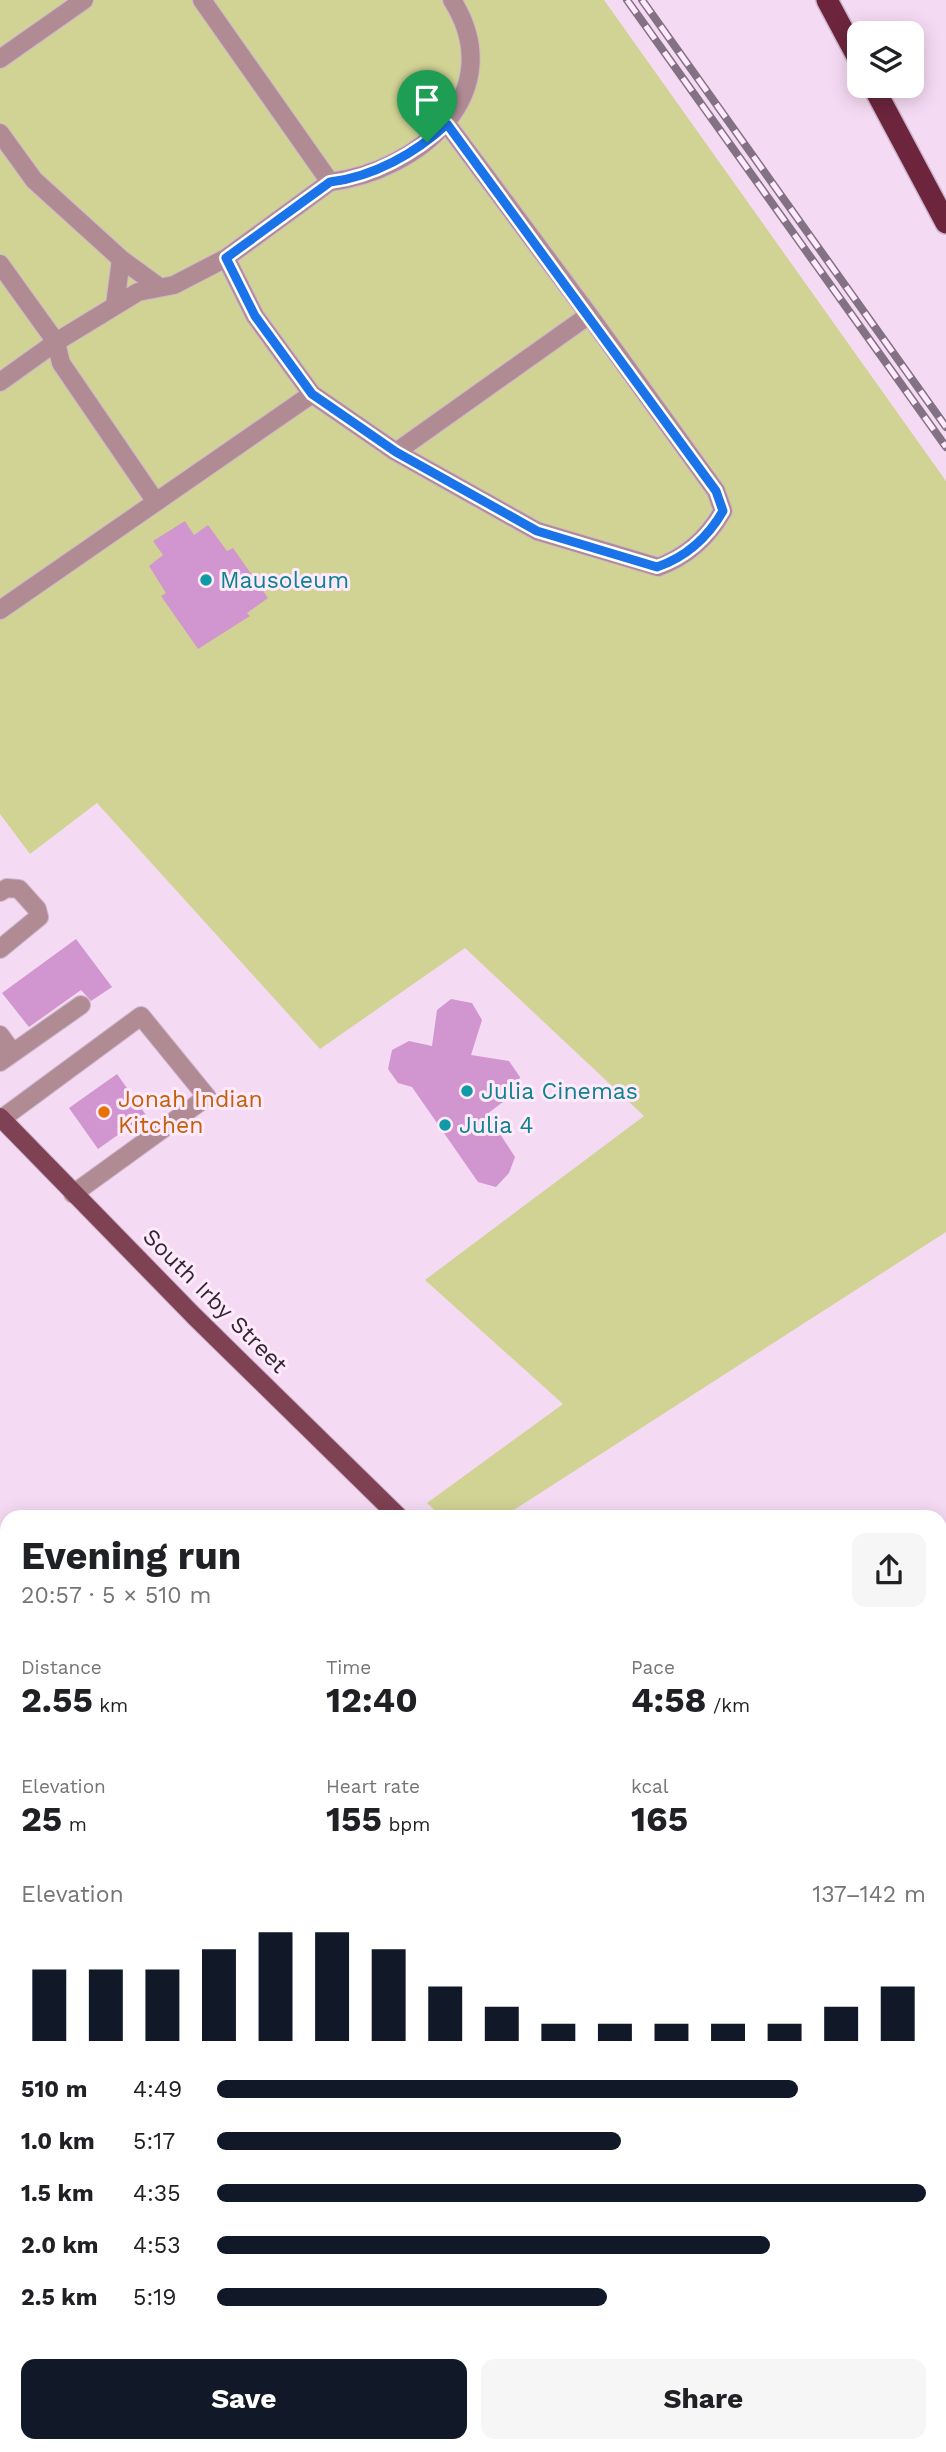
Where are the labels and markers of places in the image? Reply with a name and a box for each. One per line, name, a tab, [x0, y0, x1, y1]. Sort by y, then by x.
pin	[397, 70, 457, 142]
place label: Mausoleum	[220, 567, 349, 594]
marker: Mausoleum	[198, 572, 214, 588]
place label: Julia Cinemas	[481, 1078, 638, 1105]
marker: Julia Cinemas	[459, 1083, 475, 1099]
place label: Jonah Indian Kitchen	[118, 1086, 263, 1139]
marker: Jonah Indian Kitchen	[96, 1104, 112, 1120]
place label: Julia 4	[459, 1112, 534, 1139]
marker: Julia 4	[437, 1117, 453, 1133]

